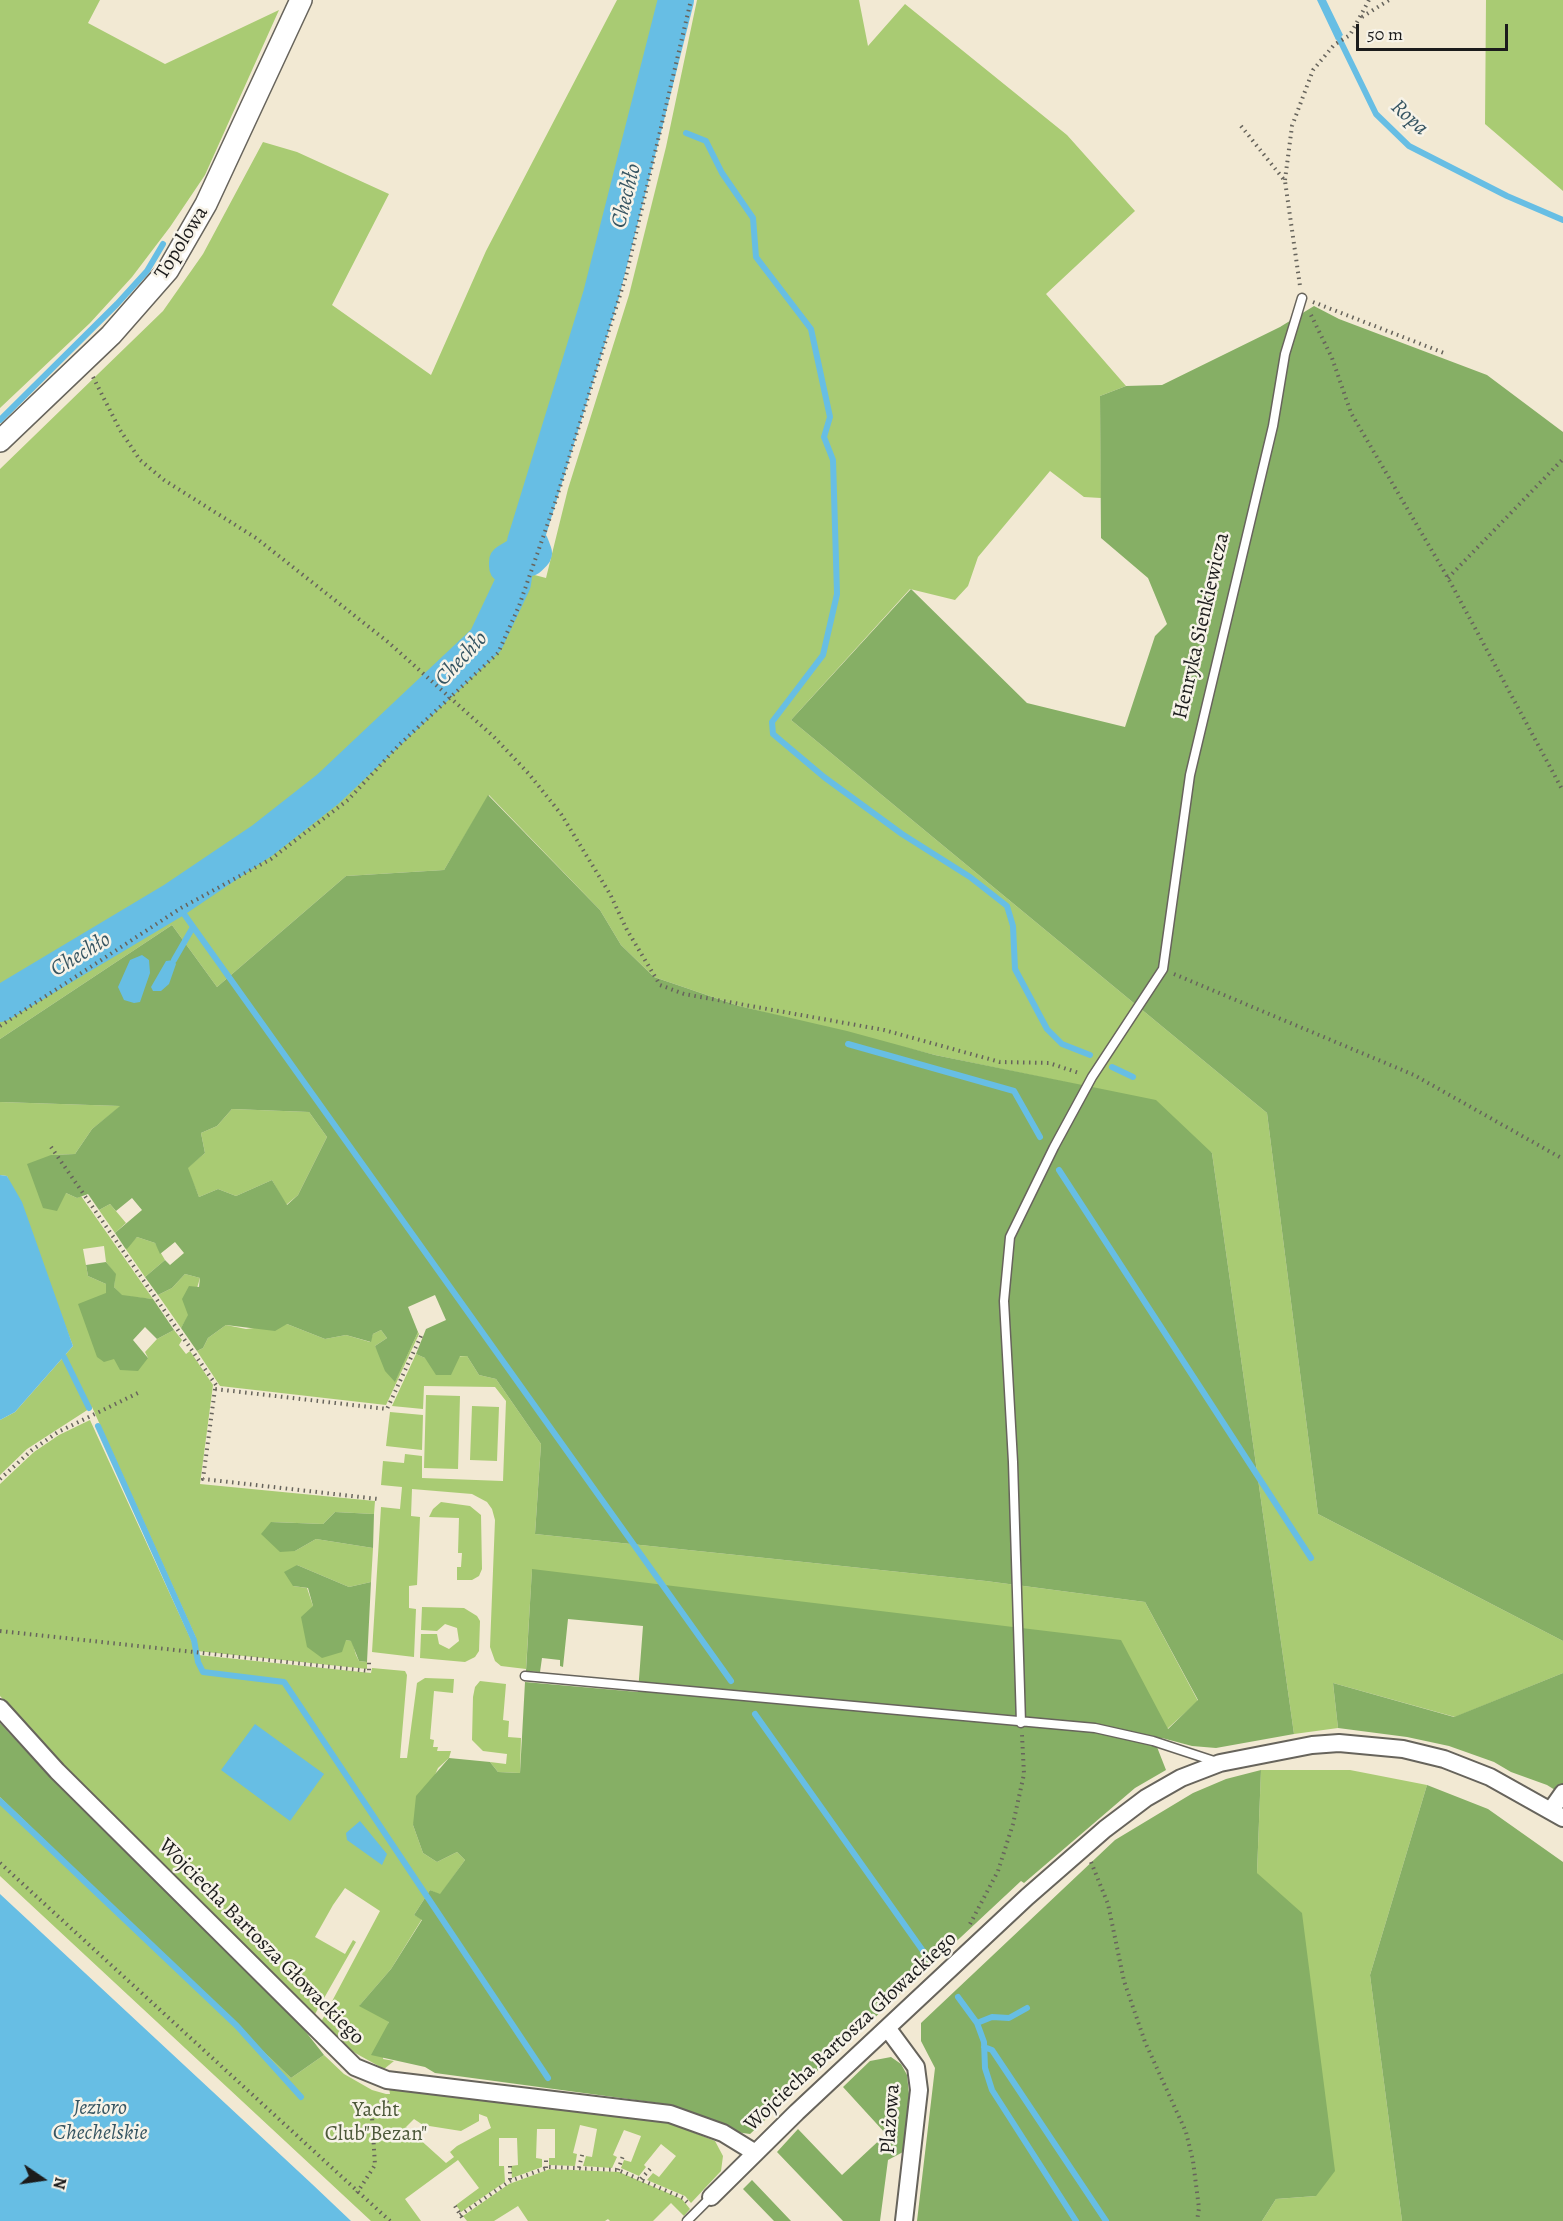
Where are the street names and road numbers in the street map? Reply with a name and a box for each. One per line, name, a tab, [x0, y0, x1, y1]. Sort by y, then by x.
street label: Topolowa	[150, 202, 214, 284]
street label: Henryka Sienkiewicza	[1168, 530, 1236, 722]
street label: Wojciecha Bartosza Głowackiego	[153, 1834, 369, 2050]
street label: Wojciecha Bartosza Głowackiego	[740, 1927, 962, 2137]
street label: Plażowa	[876, 2083, 906, 2155]

